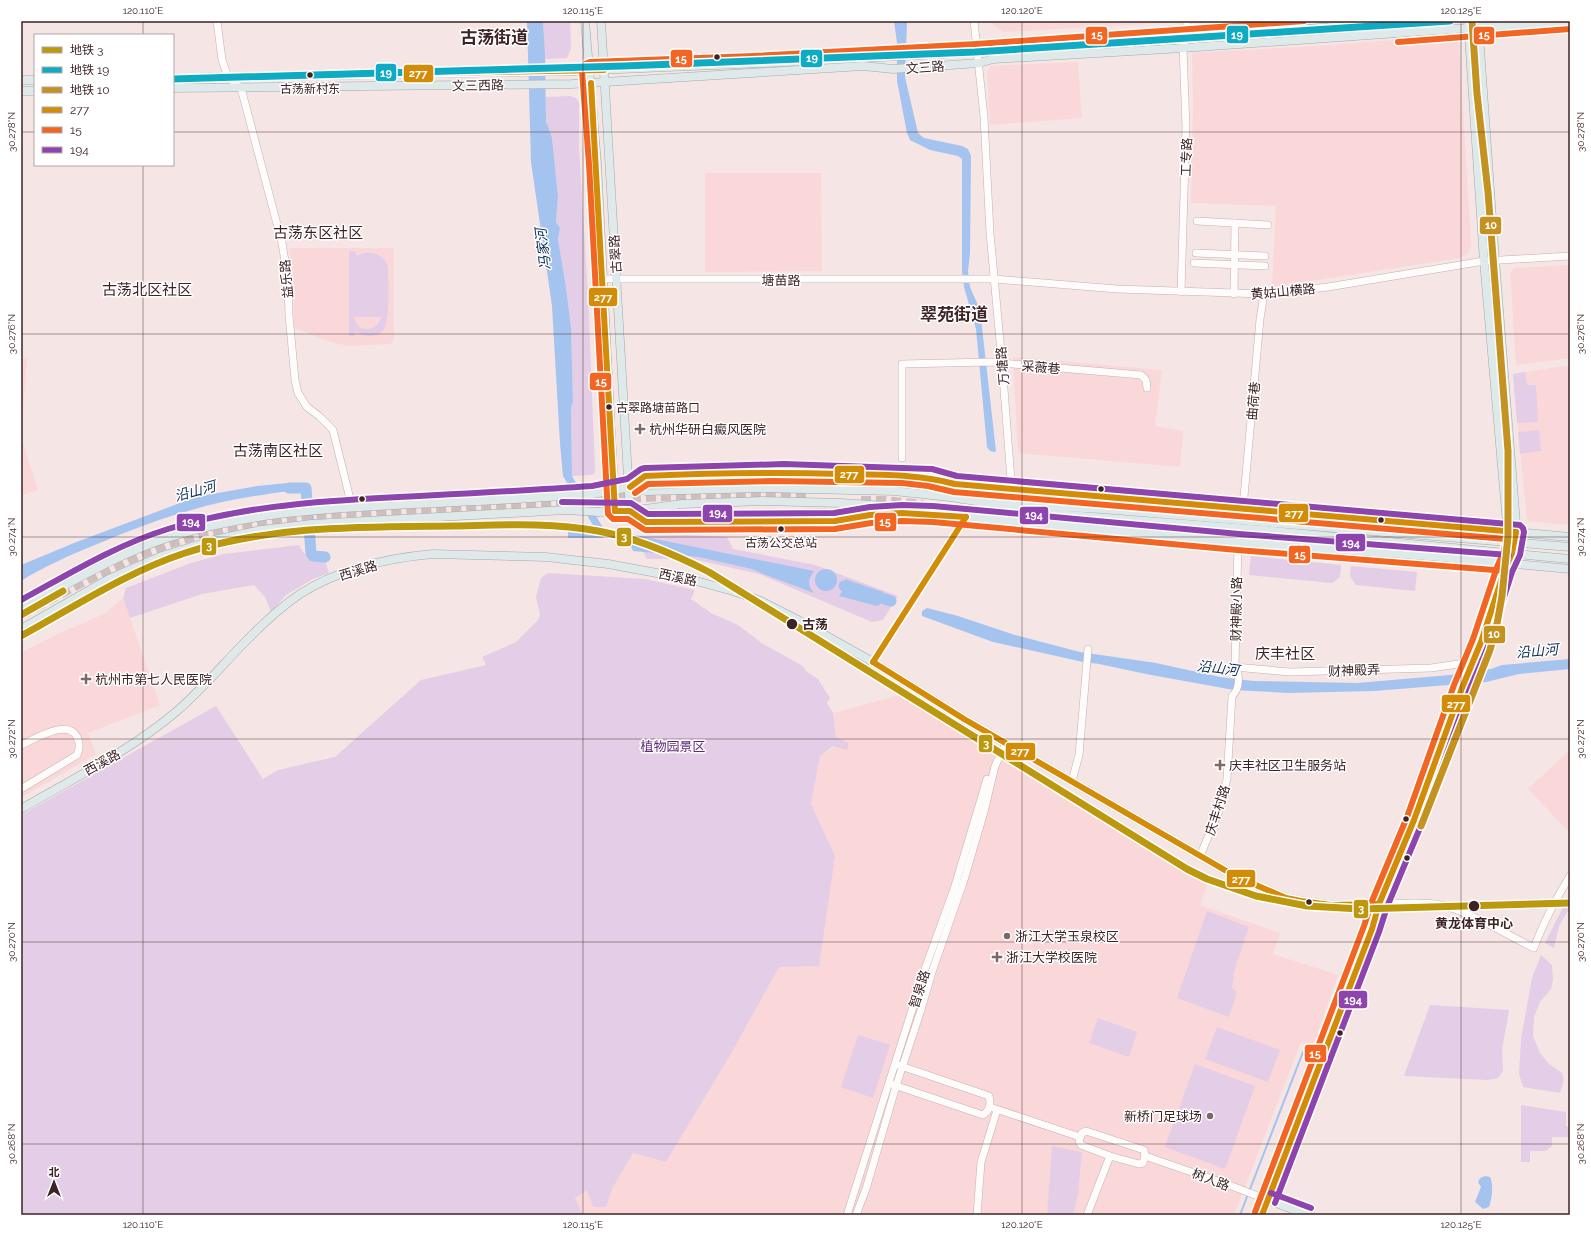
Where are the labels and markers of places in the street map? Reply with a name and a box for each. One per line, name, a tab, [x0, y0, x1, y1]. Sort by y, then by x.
unlabelled marker	[712, 52, 722, 62]
marker: 古荡新村东	[305, 70, 315, 80]
place label: 古荡新村东	[280, 82, 340, 96]
place label: 古翠路塘苗路口	[616, 401, 700, 415]
marker: 古翠路塘苗路口	[604, 402, 614, 412]
place label: 杭州华研白癜风医院	[649, 422, 766, 437]
marker: 杭州华研白癜风医院	[634, 423, 646, 435]
unlabelled marker	[1096, 484, 1106, 494]
unlabelled marker	[357, 494, 367, 504]
unlabelled marker	[1376, 515, 1386, 525]
marker: 古荡公交总站	[776, 524, 786, 534]
place label: 古荡公交总站	[745, 536, 817, 550]
marker: 古荡	[785, 617, 799, 631]
place label: 古荡	[802, 617, 828, 632]
place label: 杭州市第七人民医院	[95, 672, 212, 687]
marker: 杭州市第七人民医院	[80, 673, 92, 685]
place label: 庆丰社区卫生服务站	[1229, 758, 1346, 773]
marker: 庆丰社区卫生服务站	[1214, 759, 1226, 771]
unlabelled marker	[1401, 814, 1411, 824]
unlabelled marker	[1402, 853, 1412, 863]
unlabelled marker	[1304, 897, 1314, 907]
marker: 黄龙体育中心	[1467, 899, 1481, 913]
place label: 黄龙体育中心	[1435, 916, 1513, 931]
place label: 浙江大学玉泉校区	[1015, 929, 1119, 944]
marker: 浙江大学玉泉校区	[1002, 931, 1012, 941]
place label: 浙江大学校医院	[1006, 950, 1097, 965]
marker: 浙江大学校医院	[991, 951, 1003, 963]
unlabelled marker	[1335, 1028, 1345, 1038]
place label: 新桥门足球场	[1124, 1109, 1202, 1124]
marker: 新桥门足球场	[1205, 1111, 1215, 1121]

